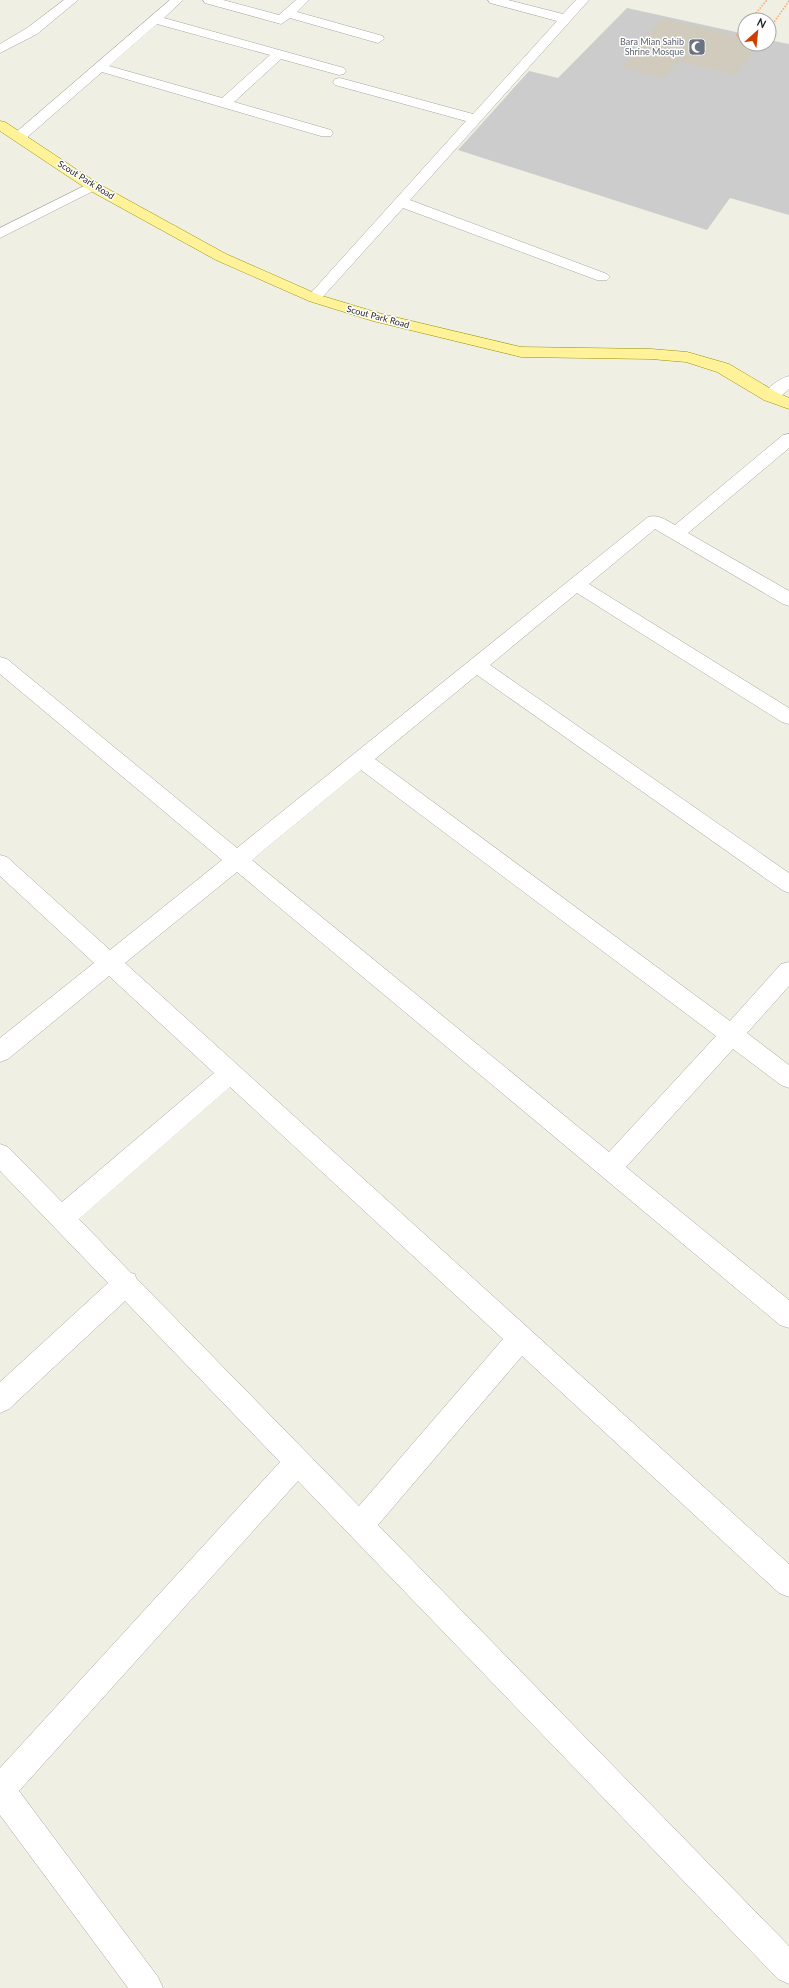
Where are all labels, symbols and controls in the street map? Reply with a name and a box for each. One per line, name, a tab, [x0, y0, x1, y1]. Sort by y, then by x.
north arrow	[737, 12, 777, 52]
text: N	[755, 15, 768, 30]
place label: Bara Mian Sahib Shrine Mosque	[620, 36, 684, 57]
mosque icon: Bara Mian Sahib Shrine Mosque	[687, 37, 707, 57]
street label: Scout Park Road	[56, 158, 117, 201]
street label: Scout Park Road	[346, 303, 411, 330]

